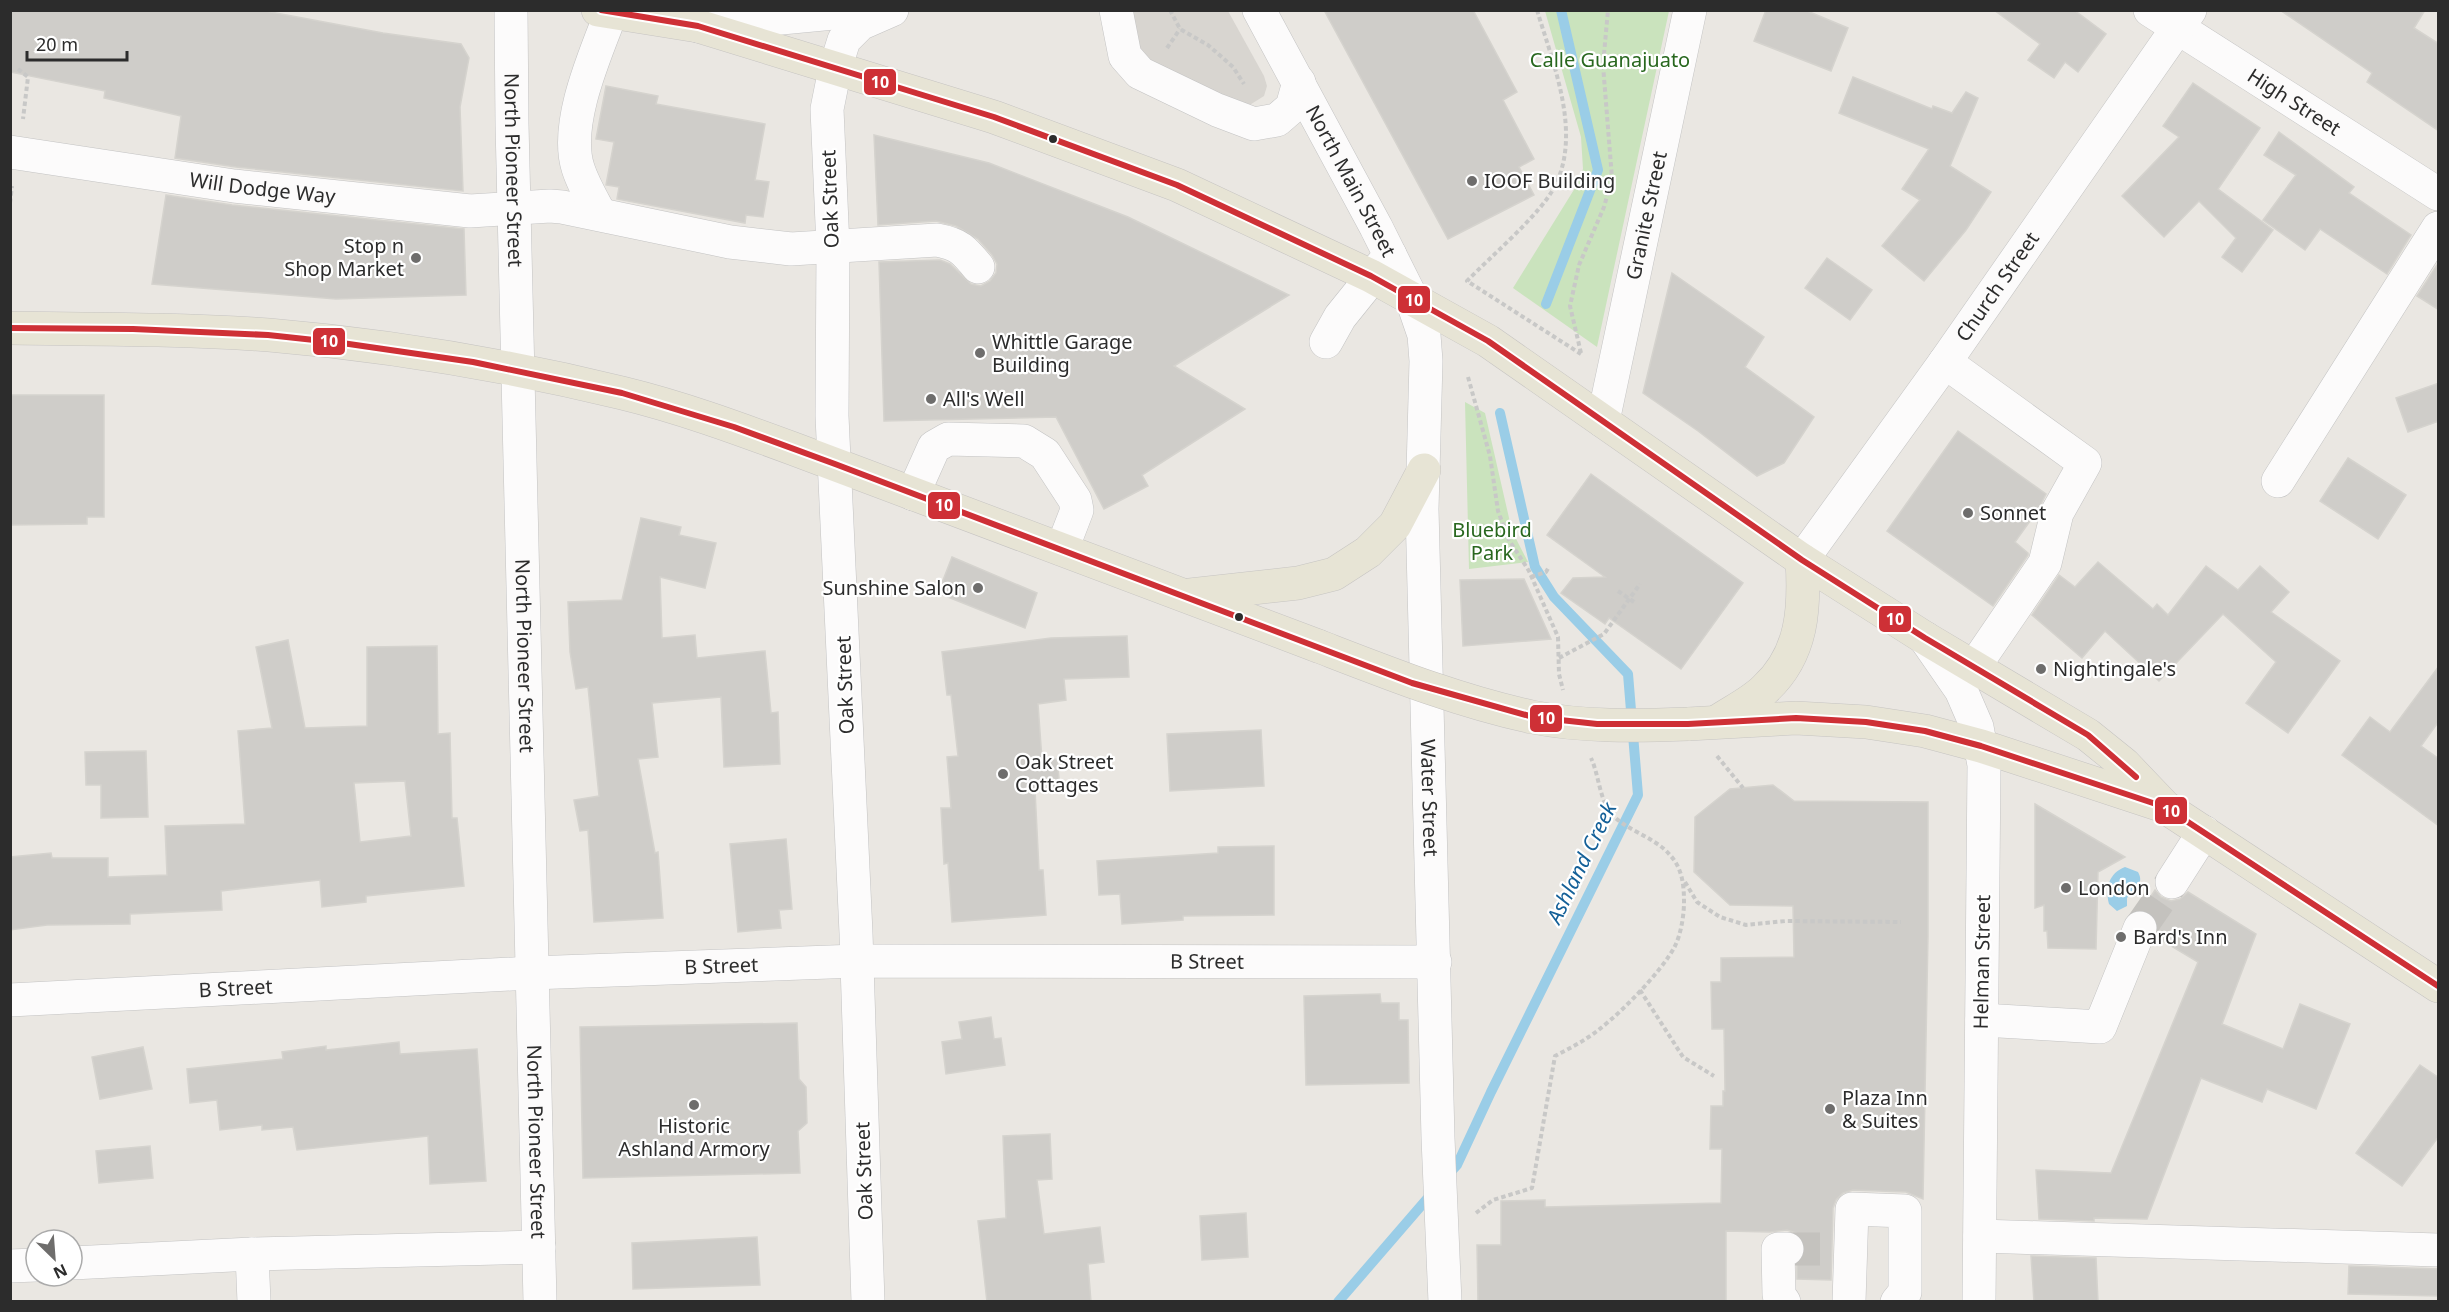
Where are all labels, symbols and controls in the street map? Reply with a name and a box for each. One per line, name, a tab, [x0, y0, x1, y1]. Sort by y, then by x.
scale bar	[27, 24, 128, 62]
text: 20 m	[36, 32, 78, 56]
park label: Calle Guanajuato	[1530, 46, 1690, 73]
street label: High Street	[2243, 62, 2346, 141]
line badge: 10	[863, 68, 897, 96]
text: 10	[871, 71, 889, 93]
street label: North Pioneer Street	[499, 73, 529, 267]
street label: North Main Street	[1300, 100, 1403, 261]
unlabelled marker	[1047, 133, 1059, 145]
street label: Oak Street	[814, 149, 845, 249]
street label: Granite Street	[1619, 149, 1673, 282]
street label: Will Dodge Way	[188, 165, 338, 210]
place label: IOOF Building	[1484, 167, 1615, 194]
marker: IOOF Building	[1465, 174, 1479, 188]
street label: Church Street	[1949, 226, 2045, 347]
place label: Stop n Shop Market	[284, 232, 404, 282]
marker: Stop n Shop Market	[409, 251, 423, 265]
line badge: 10	[1397, 285, 1431, 314]
text: 10	[1405, 289, 1423, 311]
line badge: 10	[312, 327, 346, 356]
place label: Whittle Garage Building	[992, 328, 1133, 378]
text: 10	[320, 330, 338, 352]
marker: Whittle Garage Building	[973, 346, 987, 360]
place label: All's Well	[943, 385, 1025, 412]
marker: All's Well	[924, 392, 938, 406]
line badge: 10	[927, 491, 961, 520]
text: 10	[935, 494, 953, 516]
place label: Sonnet	[1980, 499, 2046, 526]
marker: Sonnet	[1961, 506, 1975, 520]
park label: Bluebird Park	[1452, 516, 1532, 566]
street label: North Pioneer Street	[509, 559, 541, 753]
place label: Sunshine Salon	[823, 574, 966, 601]
marker: Sunshine Salon	[971, 581, 985, 595]
line badge: 10	[1878, 605, 1912, 633]
text: 10	[1886, 608, 1904, 630]
unlabelled marker	[1233, 611, 1245, 623]
street label: Oak Street	[829, 635, 860, 735]
place label: Nightingale's	[2053, 655, 2176, 682]
marker: Nightingale's	[2034, 662, 2048, 676]
line badge: 10	[1529, 704, 1563, 733]
text: 10	[1537, 707, 1555, 729]
street label: Water Street	[1415, 739, 1445, 857]
place label: Oak Street Cottages	[1015, 748, 1114, 798]
marker: Oak Street Cottages	[996, 767, 1010, 781]
water label: Ashland Creek	[1539, 796, 1623, 930]
line badge: 10	[2154, 796, 2188, 825]
text: 10	[2162, 800, 2180, 822]
place label: London	[2078, 874, 2150, 901]
marker: London	[2059, 881, 2073, 895]
street label: Helman Street	[1967, 894, 1996, 1030]
place label: Bard's Inn	[2133, 923, 2228, 950]
marker: Bard's Inn	[2114, 930, 2128, 944]
street label: B Street	[1170, 948, 1244, 975]
street label: B Street	[684, 951, 759, 980]
street label: B Street	[198, 972, 273, 1003]
street label: North Pioneer Street	[521, 1044, 552, 1239]
place label: Plaza Inn & Suites	[1842, 1084, 1928, 1134]
marker: Historic Ashland Armory	[687, 1098, 701, 1112]
marker: Plaza Inn & Suites	[1823, 1102, 1837, 1116]
place label: Historic Ashland Armory	[618, 1112, 770, 1162]
street label: Oak Street	[848, 1121, 879, 1221]
north arrow	[24, 1228, 84, 1288]
text: N	[50, 1259, 71, 1284]

